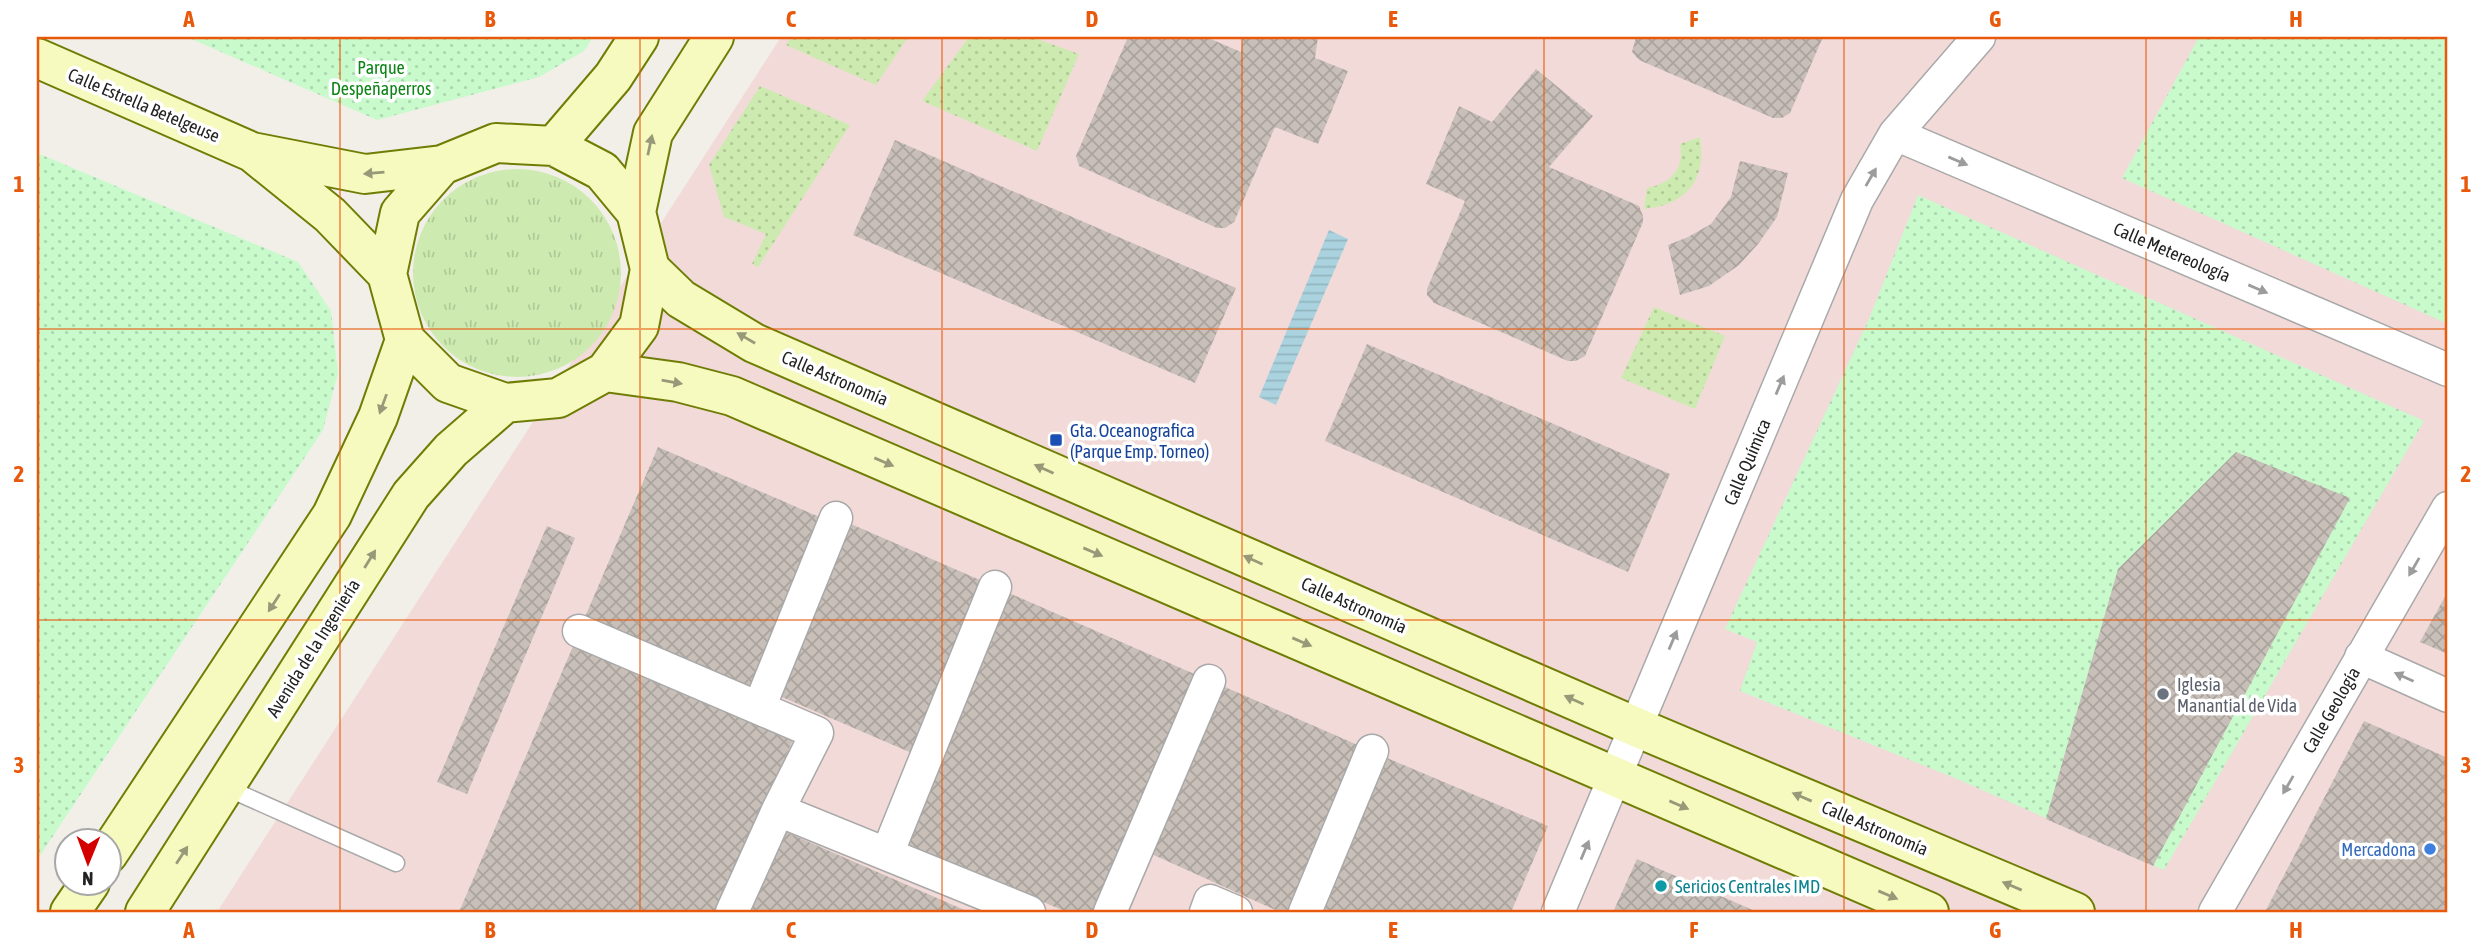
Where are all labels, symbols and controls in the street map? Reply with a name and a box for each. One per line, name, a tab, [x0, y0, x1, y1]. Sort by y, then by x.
text: A	[182, 6, 195, 32]
text: B	[485, 6, 496, 32]
text: C	[786, 6, 797, 32]
text: D	[1086, 6, 1099, 32]
text: E	[1388, 6, 1398, 32]
text: F	[1689, 6, 1699, 32]
text: G	[1989, 6, 2001, 32]
text: H	[2289, 6, 2303, 32]
park label: Parque Despeñaperros	[331, 57, 431, 99]
street label: Calle Estrella Betelgeuse	[65, 64, 223, 146]
one-way arrow	[645, 134, 656, 156]
one-way arrow	[1948, 155, 1968, 167]
one-way arrow	[1865, 167, 1877, 186]
one-way arrow	[363, 168, 385, 179]
text: 1	[14, 171, 25, 197]
text: 1	[2461, 171, 2472, 197]
street label: Calle Metereología	[2110, 218, 2234, 286]
one-way arrow	[2247, 283, 2268, 294]
one-way arrow	[737, 332, 756, 344]
street label: Calle Astronomía	[779, 346, 891, 410]
one-way arrow	[1774, 374, 1785, 395]
one-way arrow	[661, 376, 683, 387]
one-way arrow	[377, 394, 388, 415]
street label: Calle Química	[1719, 416, 1775, 508]
place label: Gta. Oceanografica (Parque Emp. Torneo)	[1070, 420, 1209, 462]
marker: Gta. Oceanografica (Parque Emp. Torneo)	[1048, 432, 1064, 448]
one-way arrow	[874, 457, 895, 468]
text: 2	[14, 461, 24, 487]
text: 2	[2461, 461, 2471, 487]
one-way arrow	[1034, 463, 1054, 475]
one-way arrow	[1083, 547, 1104, 558]
one-way arrow	[363, 550, 376, 569]
one-way arrow	[1242, 554, 1263, 565]
one-way arrow	[2407, 557, 2420, 576]
street label: Calle Astronomía	[1298, 572, 1410, 638]
street label: Avenida de la Ingeniería	[262, 575, 364, 721]
one-way arrow	[267, 594, 281, 612]
one-way arrow	[1668, 629, 1679, 650]
one-way arrow	[1292, 637, 1313, 648]
street label: Calle Geología	[2298, 663, 2364, 757]
one-way arrow	[2394, 671, 2415, 682]
place label: Iglesia Manantial de Vida	[2177, 674, 2297, 716]
marker: Iglesia Manantial de Vida	[2155, 686, 2171, 702]
one-way arrow	[1563, 694, 1584, 705]
text: 3	[14, 752, 24, 778]
text: 3	[2461, 752, 2471, 778]
one-way arrow	[2282, 775, 2294, 795]
one-way arrow	[1791, 792, 1812, 803]
street label: Calle Astronomía	[1819, 796, 1931, 860]
one-way arrow	[1669, 799, 1689, 811]
north arrow	[52, 827, 122, 897]
one-way arrow	[1580, 839, 1591, 860]
place label: Mercadona	[2341, 839, 2416, 860]
marker: Mercadona	[2422, 841, 2438, 857]
one-way arrow	[175, 845, 188, 864]
text: N	[82, 868, 94, 890]
place label: Sericios Centrales IMD	[1675, 876, 1820, 897]
marker: Sericios Centrales IMD	[1653, 878, 1669, 894]
one-way arrow	[2001, 880, 2022, 891]
one-way arrow	[1878, 889, 1899, 900]
text: A	[182, 917, 195, 943]
text: B	[485, 917, 496, 943]
text: C	[786, 917, 797, 943]
text: D	[1086, 917, 1099, 943]
text: E	[1388, 917, 1398, 943]
text: F	[1689, 917, 1699, 943]
text: G	[1989, 917, 2001, 943]
text: H	[2289, 917, 2303, 943]

